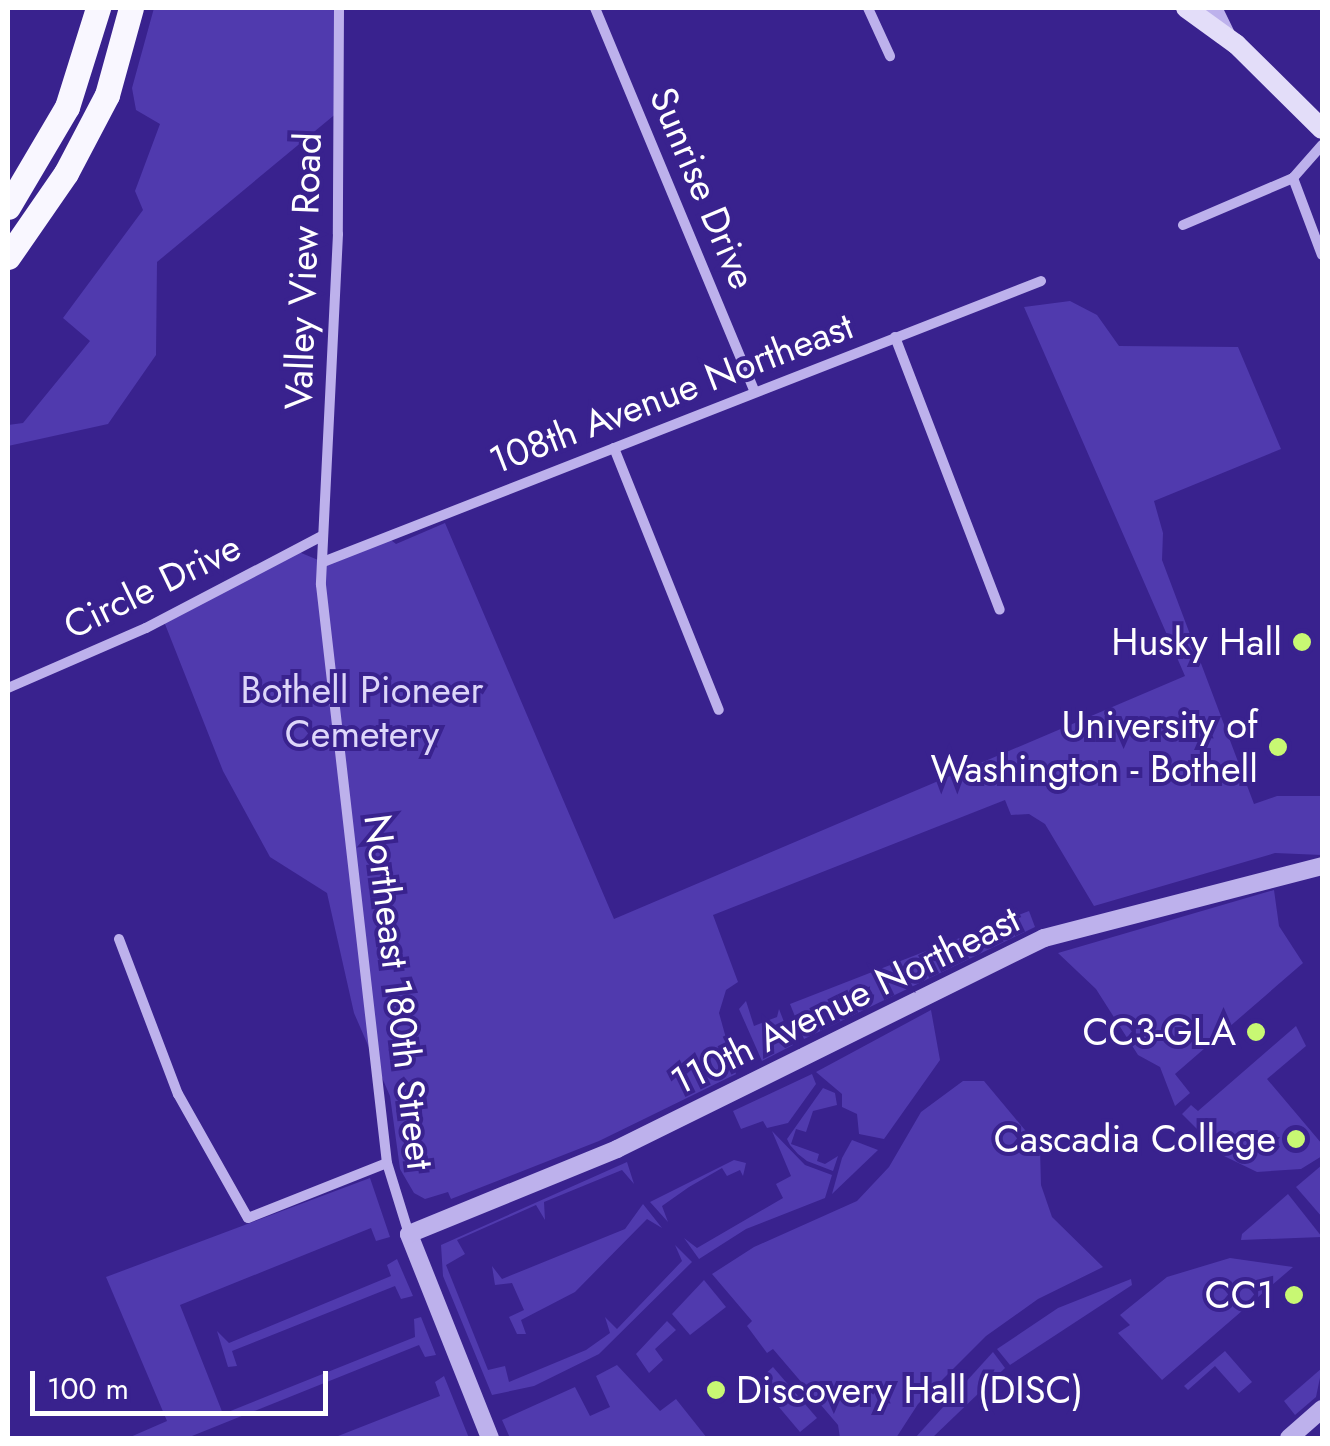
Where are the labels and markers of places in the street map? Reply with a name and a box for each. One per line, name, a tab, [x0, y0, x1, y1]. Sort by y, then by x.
place label: Husky Hall	[1111, 619, 1282, 665]
marker: Husky Hall	[1291, 631, 1313, 653]
place label: University of Washington - Bothell	[930, 702, 1258, 792]
marker: University of Washington - Bothell	[1267, 736, 1289, 758]
place label: CC3-GLA	[1082, 1009, 1236, 1055]
marker: CC3-GLA	[1245, 1021, 1267, 1043]
place label: Cascadia College	[994, 1116, 1276, 1162]
marker: Cascadia College	[1285, 1128, 1307, 1150]
place label: CC1	[1205, 1272, 1274, 1318]
marker: CC1	[1283, 1284, 1305, 1306]
place label: Discovery Hall (DISC)	[736, 1367, 1083, 1413]
marker: Discovery Hall (DISC)	[705, 1379, 727, 1401]

